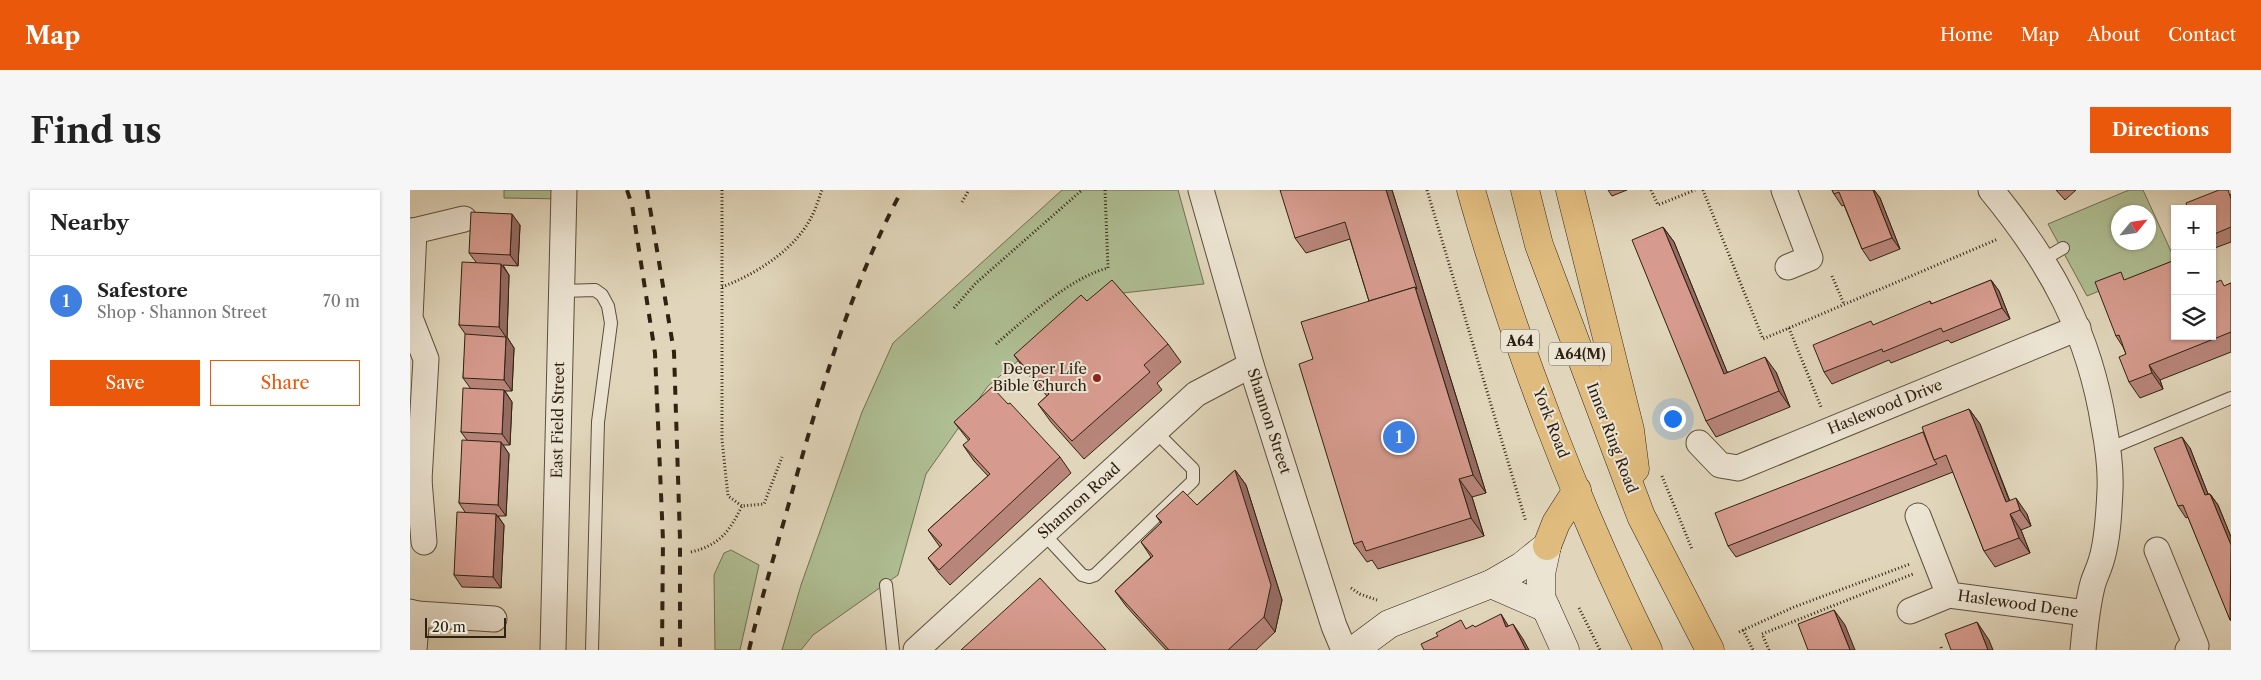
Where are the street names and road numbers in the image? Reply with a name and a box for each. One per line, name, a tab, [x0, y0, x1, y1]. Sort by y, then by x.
road number: A64	[1501, 330, 1539, 352]
road number: A64(M)	[1549, 342, 1611, 365]
street label: East Field Street	[547, 361, 568, 479]
street label: Shannon Street	[1243, 366, 1296, 477]
street label: Haslewood Drive	[1825, 375, 1945, 438]
street label: Inner Ring Road	[1583, 380, 1642, 496]
street label: York Road	[1529, 384, 1574, 461]
street label: Shannon Road	[1033, 459, 1124, 543]
street label: Haslewood Dene	[1956, 586, 2080, 621]

